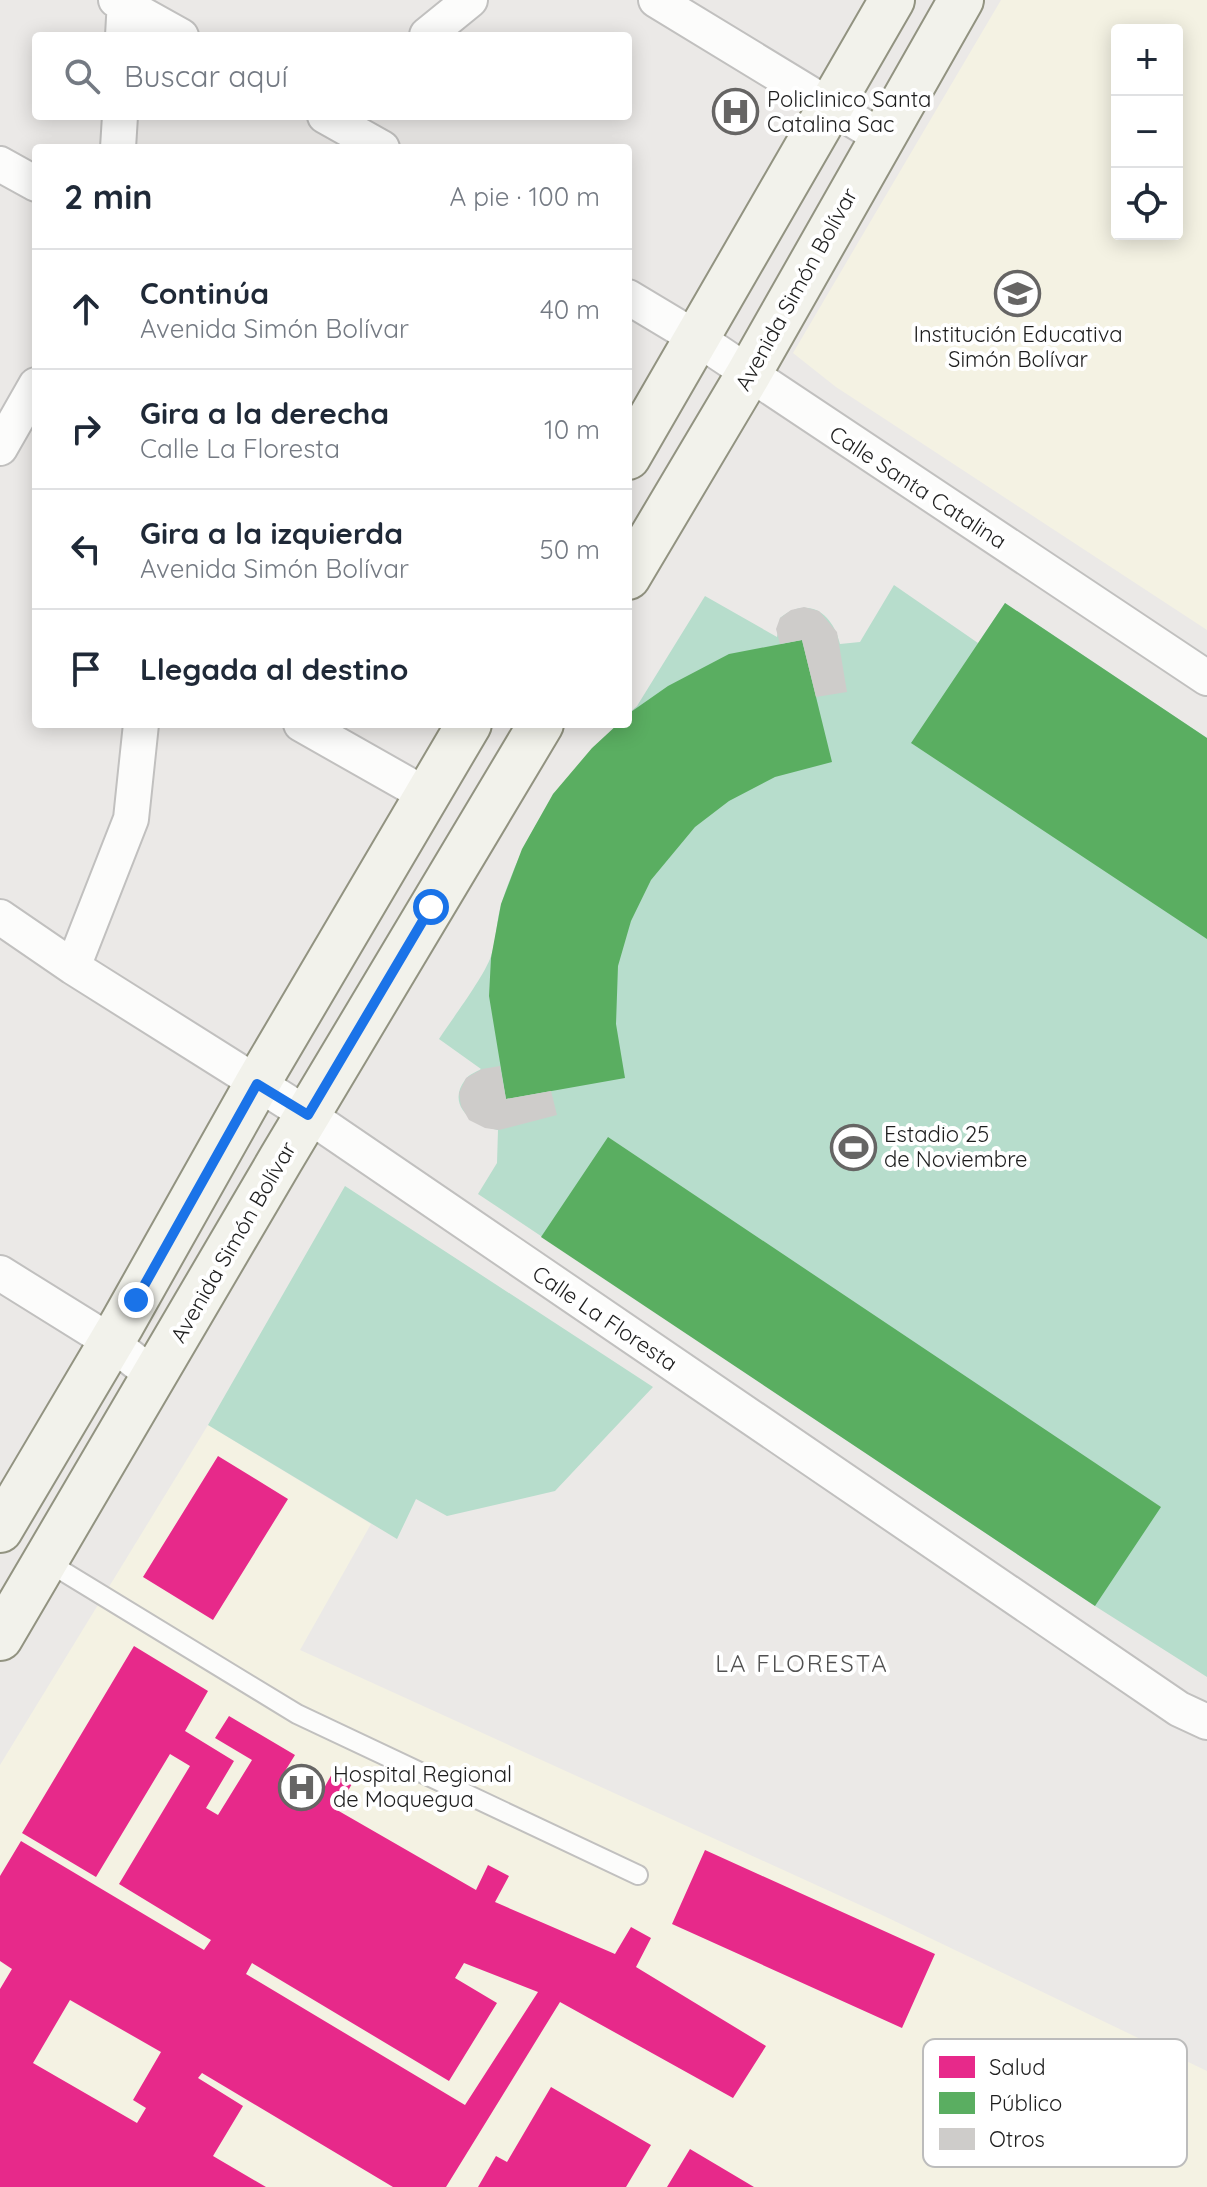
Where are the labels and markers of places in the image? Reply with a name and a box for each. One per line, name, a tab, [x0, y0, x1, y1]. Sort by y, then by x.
place label: Policlinico Santa Catalina Sac	[767, 85, 931, 138]
hospital icon: Policlinico Santa Catalina Sac	[712, 88, 760, 136]
school or university icon: Institución Educativa Simón Bolívar	[994, 269, 1042, 317]
place label: Institución Educativa Simón Bolívar	[913, 320, 1123, 373]
place label: Estadio 25 de Noviembre	[884, 1120, 1028, 1173]
sports icon: Estadio 25 de Noviembre	[829, 1123, 877, 1171]
place label: Hospital Regional de Moquegua	[333, 1760, 512, 1813]
hospital icon: Hospital Regional de Moquegua	[278, 1763, 326, 1811]

